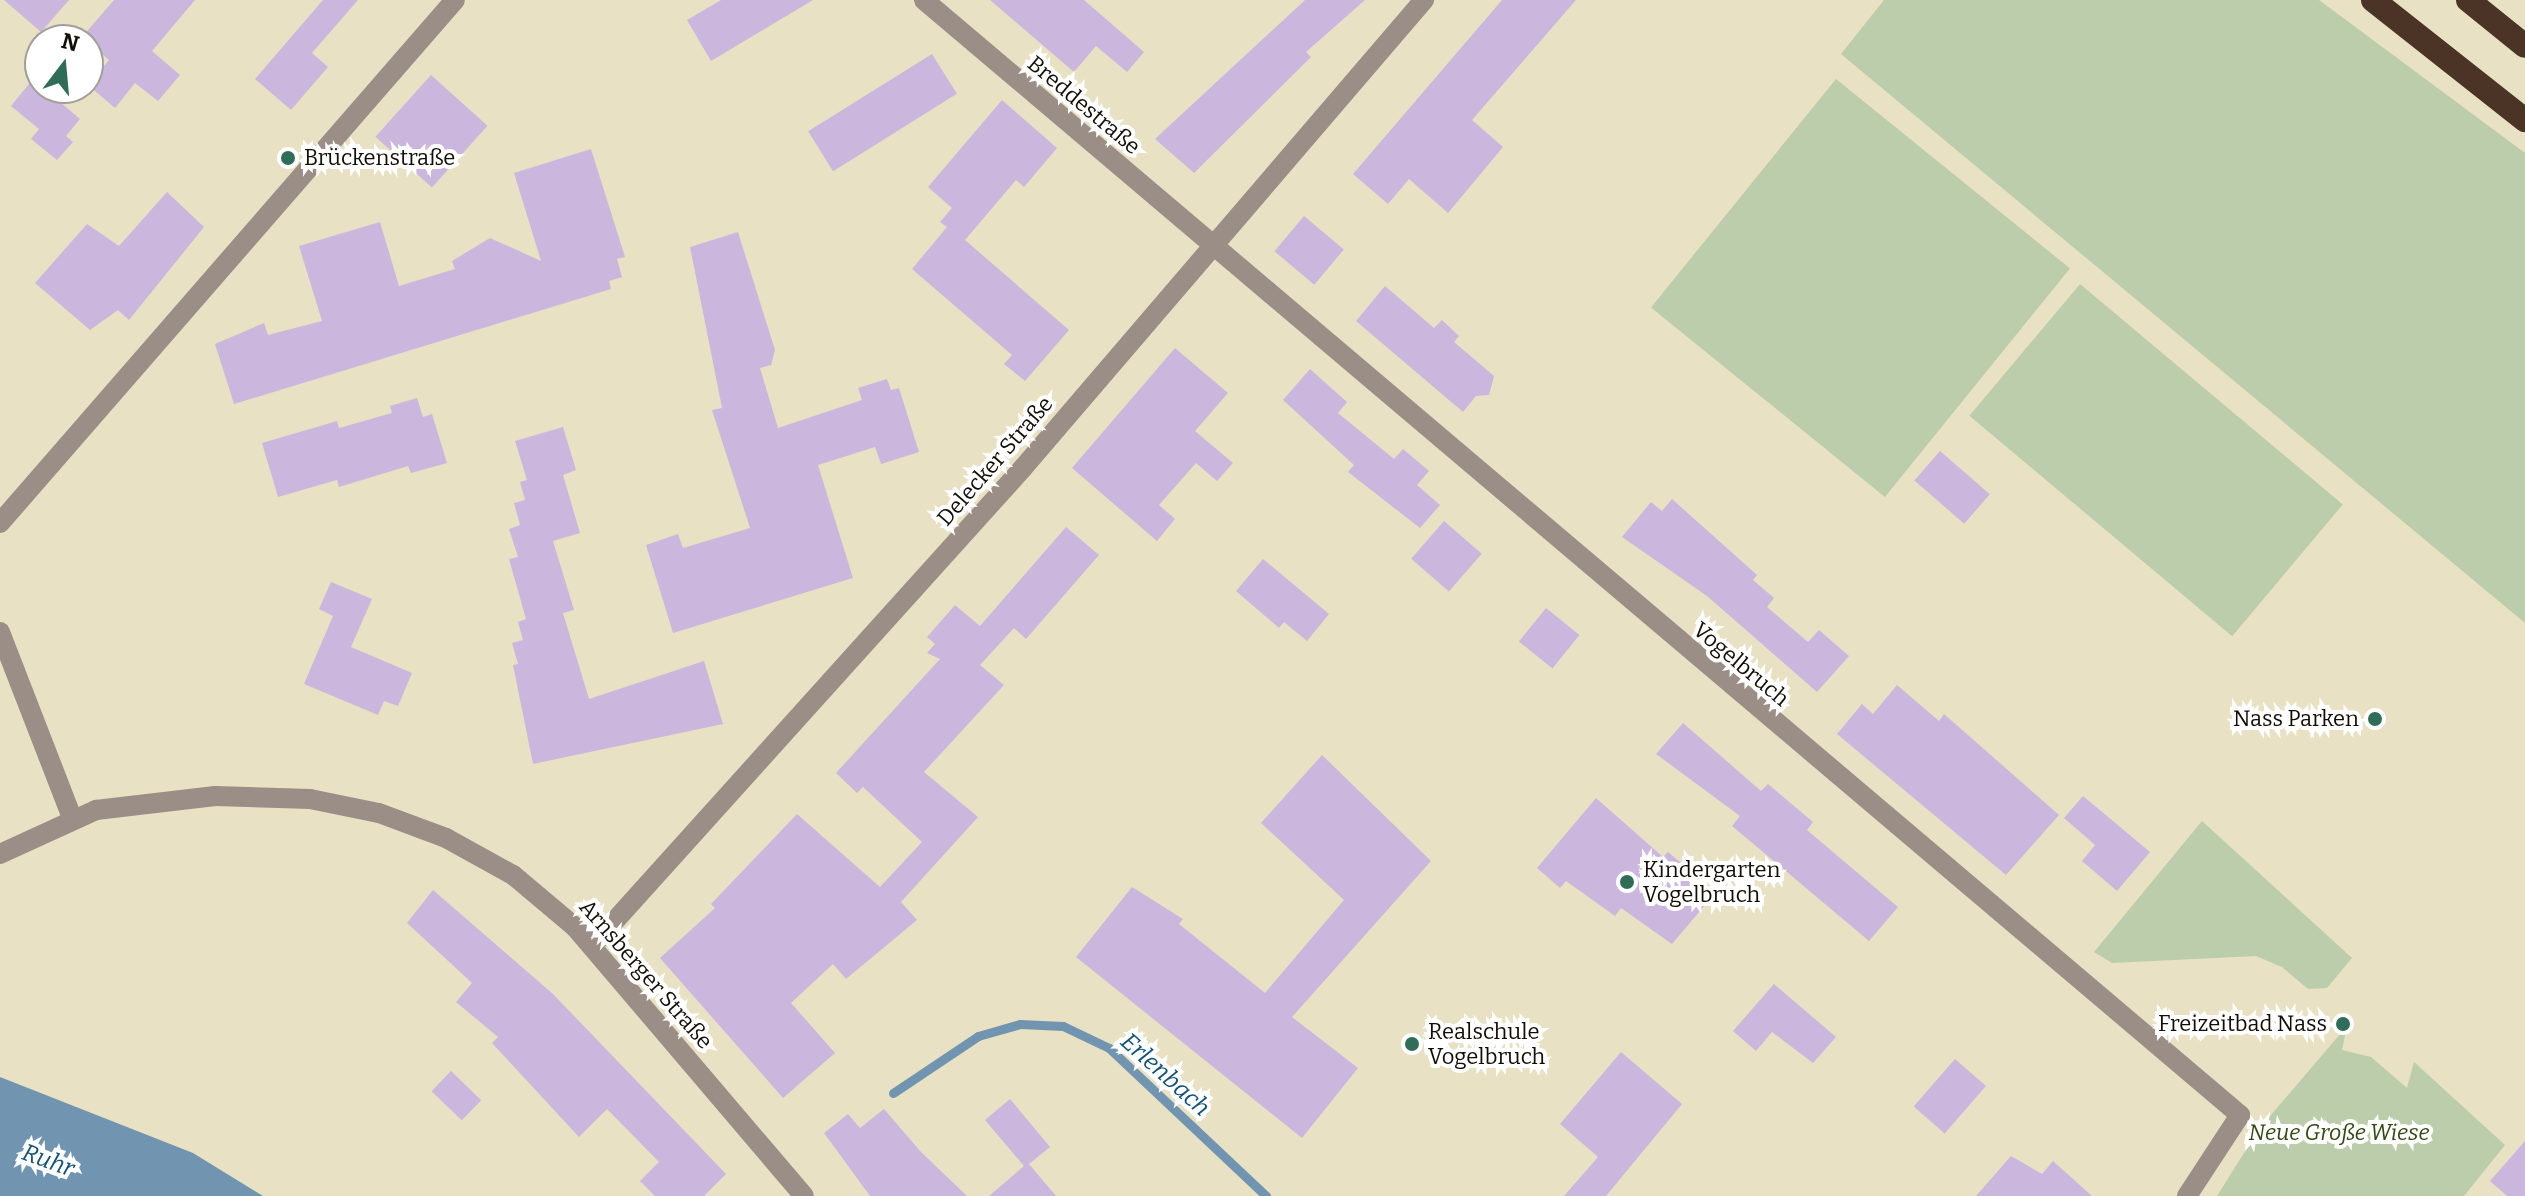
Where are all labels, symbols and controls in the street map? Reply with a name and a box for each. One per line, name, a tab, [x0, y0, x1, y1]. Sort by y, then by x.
north arrow	[24, 24, 104, 104]
text: N	[58, 27, 82, 58]
street label: Breddestraße	[1022, 50, 1146, 160]
place label: Brückenstraße	[304, 145, 455, 171]
marker: Brückenstraße	[279, 149, 297, 167]
street label: Delecker Straße	[932, 391, 1058, 531]
street label: Vogelbruch	[1688, 616, 1794, 712]
place label: Nass Parken	[2233, 706, 2359, 732]
marker: Nass Parken	[2366, 710, 2384, 728]
place label: Kindergarten Vogelbruch	[1643, 856, 1781, 908]
marker: Kindergarten Vogelbruch	[1618, 873, 1636, 891]
street label: Arnsberger Straße	[574, 894, 718, 1054]
place label: Freizeitbad Nass	[2158, 1011, 2327, 1037]
marker: Freizeitbad Nass	[2334, 1015, 2352, 1033]
place label: Realschule Vogelbruch	[1428, 1018, 1545, 1070]
water label: Erlenbach	[1114, 1027, 1216, 1123]
marker: Realschule Vogelbruch	[1403, 1035, 1421, 1053]
park label: Neue Große Wiese	[2248, 1120, 2430, 1146]
water label: Ruhr	[18, 1138, 78, 1184]

